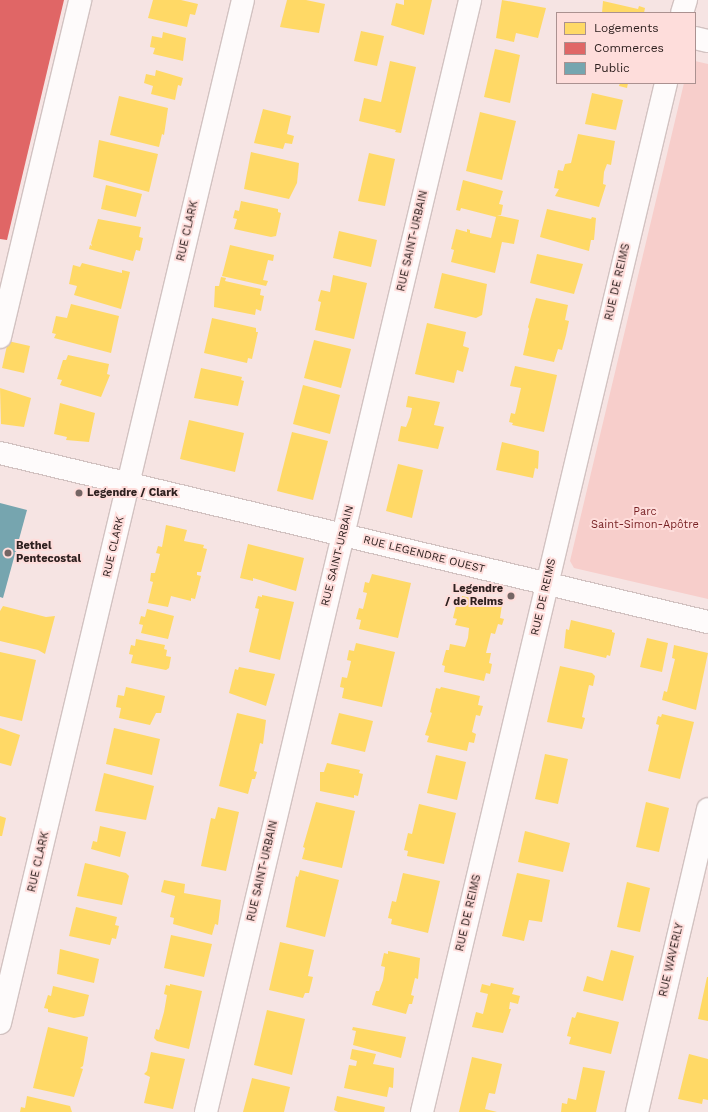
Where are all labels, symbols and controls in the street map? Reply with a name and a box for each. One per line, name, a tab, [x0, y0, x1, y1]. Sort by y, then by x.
legend	[556, 12, 696, 84]
text: Logements	[594, 21, 659, 35]
text: Commerces	[594, 41, 664, 55]
text: Public	[594, 61, 630, 75]
street label: RUE SAINT-URBAIN	[395, 189, 431, 293]
street label: RUE CLARK	[175, 199, 201, 263]
street label: RUE DE REIMS	[603, 242, 633, 322]
place label: Legendre / Clark	[87, 486, 178, 500]
marker: Legendre / Clark	[74, 488, 84, 498]
street label: RUE SAINT-URBAIN	[319, 504, 357, 608]
park label: Parc Saint-Simon-Apôtre	[591, 506, 699, 532]
street label: RUE CLARK	[101, 515, 127, 579]
street label: RUE LEGENDRE OUEST	[362, 534, 486, 576]
place label: Bethel Pentecostal	[16, 540, 81, 566]
marker: Bethel Pentecostal	[3, 548, 13, 558]
street label: RUE DE REIMS	[529, 557, 559, 637]
place label: Legendre / de Reims	[445, 583, 503, 609]
marker: Legendre / de Reims	[506, 591, 516, 601]
street label: RUE SAINT-URBAIN	[245, 819, 281, 923]
street label: RUE CLARK	[26, 830, 52, 894]
street label: RUE DE REIMS	[454, 873, 484, 953]
street label: RUE WAVERLY	[657, 922, 687, 998]

